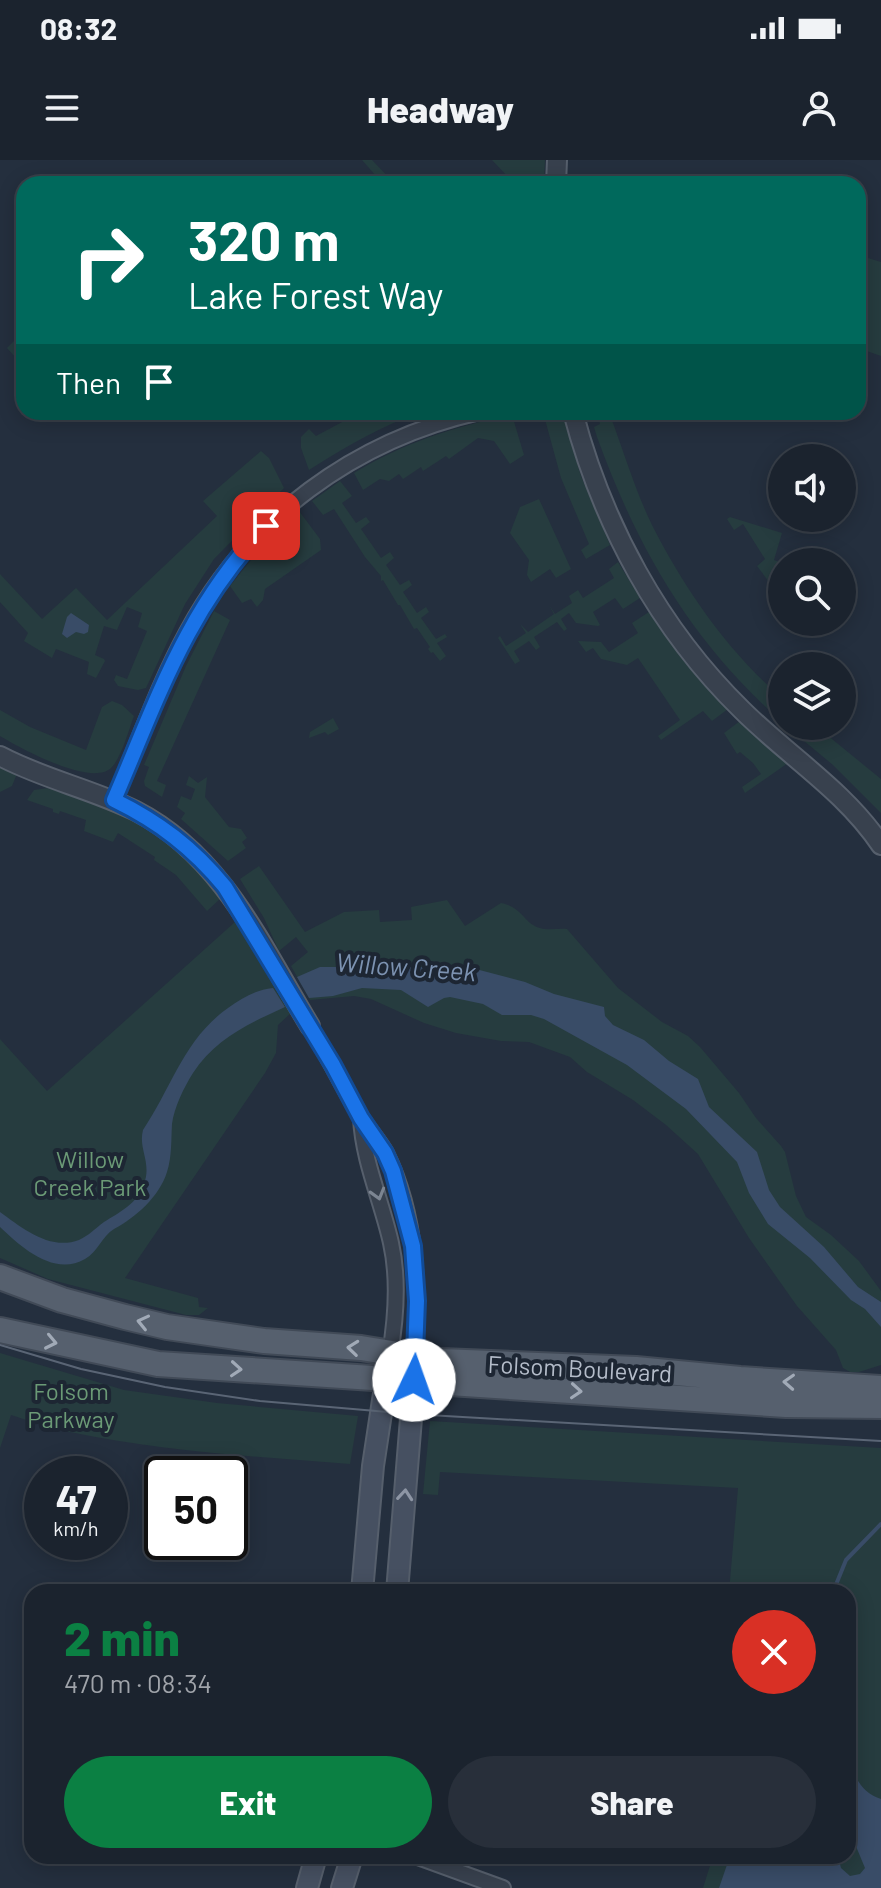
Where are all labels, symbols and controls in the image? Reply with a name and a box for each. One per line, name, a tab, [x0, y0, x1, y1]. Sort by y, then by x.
text: 08:32	[40, 10, 117, 46]
icon: menu	[40, 86, 84, 130]
icon: person	[797, 86, 841, 130]
text: Headway	[367, 87, 514, 130]
text: 320 m	[188, 205, 339, 272]
icon: right	[56, 208, 160, 312]
text: Lake Forest Way	[188, 273, 443, 316]
icon: arrive	[137, 360, 181, 404]
text: Then	[56, 364, 121, 400]
map controls	[768, 444, 856, 740]
button: sound	[768, 444, 856, 532]
pin	[232, 492, 300, 560]
icon: arrive	[244, 504, 288, 548]
button: search	[768, 548, 856, 636]
button: layers	[768, 652, 856, 740]
water label: Willow Creek	[335, 946, 478, 986]
park label: Willow Creek Park	[34, 1144, 146, 1201]
one-way arrow	[369, 1186, 385, 1200]
one-way arrow	[137, 1314, 151, 1331]
one-way arrow	[45, 1332, 58, 1349]
position arrow	[372, 1338, 456, 1422]
one-way arrow	[346, 1339, 359, 1356]
street label: Folsom Boulevard	[487, 1349, 673, 1387]
one-way arrow	[230, 1360, 243, 1377]
one-way arrow	[782, 1374, 795, 1391]
park label: Folsom Parkway	[27, 1376, 115, 1433]
one-way arrow	[569, 1382, 582, 1399]
speed limit sign: 50	[144, 1456, 248, 1560]
text: 47	[55, 1474, 97, 1522]
one-way arrow	[396, 1488, 413, 1501]
text: km/h	[53, 1516, 99, 1540]
text: 2 min	[64, 1608, 180, 1666]
button: close	[732, 1610, 816, 1694]
text: 470 m · 08:34	[64, 1667, 212, 1698]
button: Exit	[64, 1756, 432, 1848]
button: Share	[448, 1756, 816, 1848]

